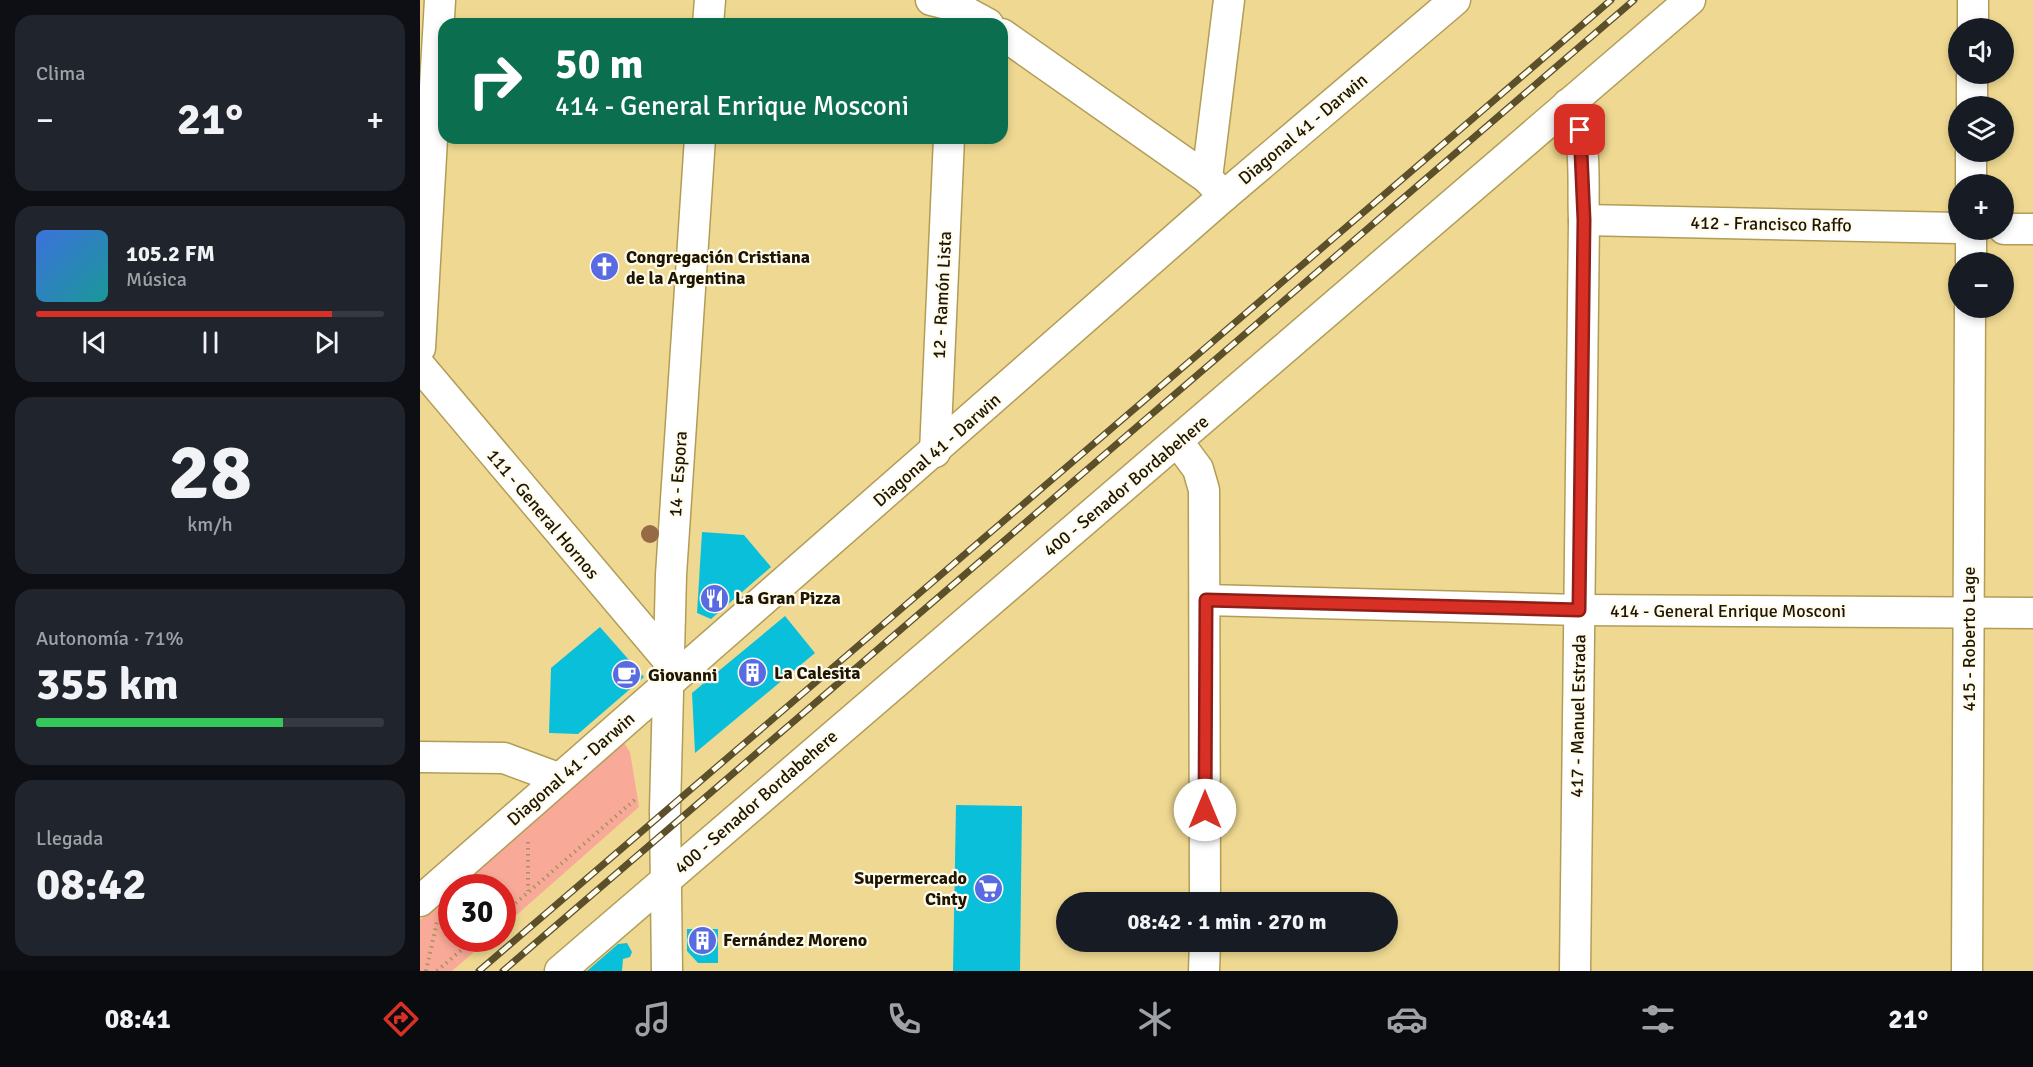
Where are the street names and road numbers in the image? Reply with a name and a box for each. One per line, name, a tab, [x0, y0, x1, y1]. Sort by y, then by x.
street label: Diagonal 41 - Darwin	[1234, 69, 1372, 189]
street label: 412 - Francisco Raffo	[1690, 212, 1852, 236]
street label: 12 - Ramón Lista	[928, 230, 956, 360]
street label: Diagonal 41 - Darwin	[869, 389, 1005, 511]
street label: 400 - Senador Bordabehere	[1039, 410, 1213, 562]
street label: 14 - Espora	[664, 430, 692, 518]
street label: 111 - General Hornos	[482, 445, 604, 584]
street label: 415 - Roberto Lage	[1958, 566, 1980, 712]
street label: 414 - General Enrique Mosconi	[1610, 600, 1846, 622]
street label: 417 - Manuel Estrada	[1566, 634, 1590, 798]
street label: Diagonal 41 - Darwin	[503, 708, 639, 830]
street label: 400 - Senador Bordabehere	[670, 725, 842, 879]

